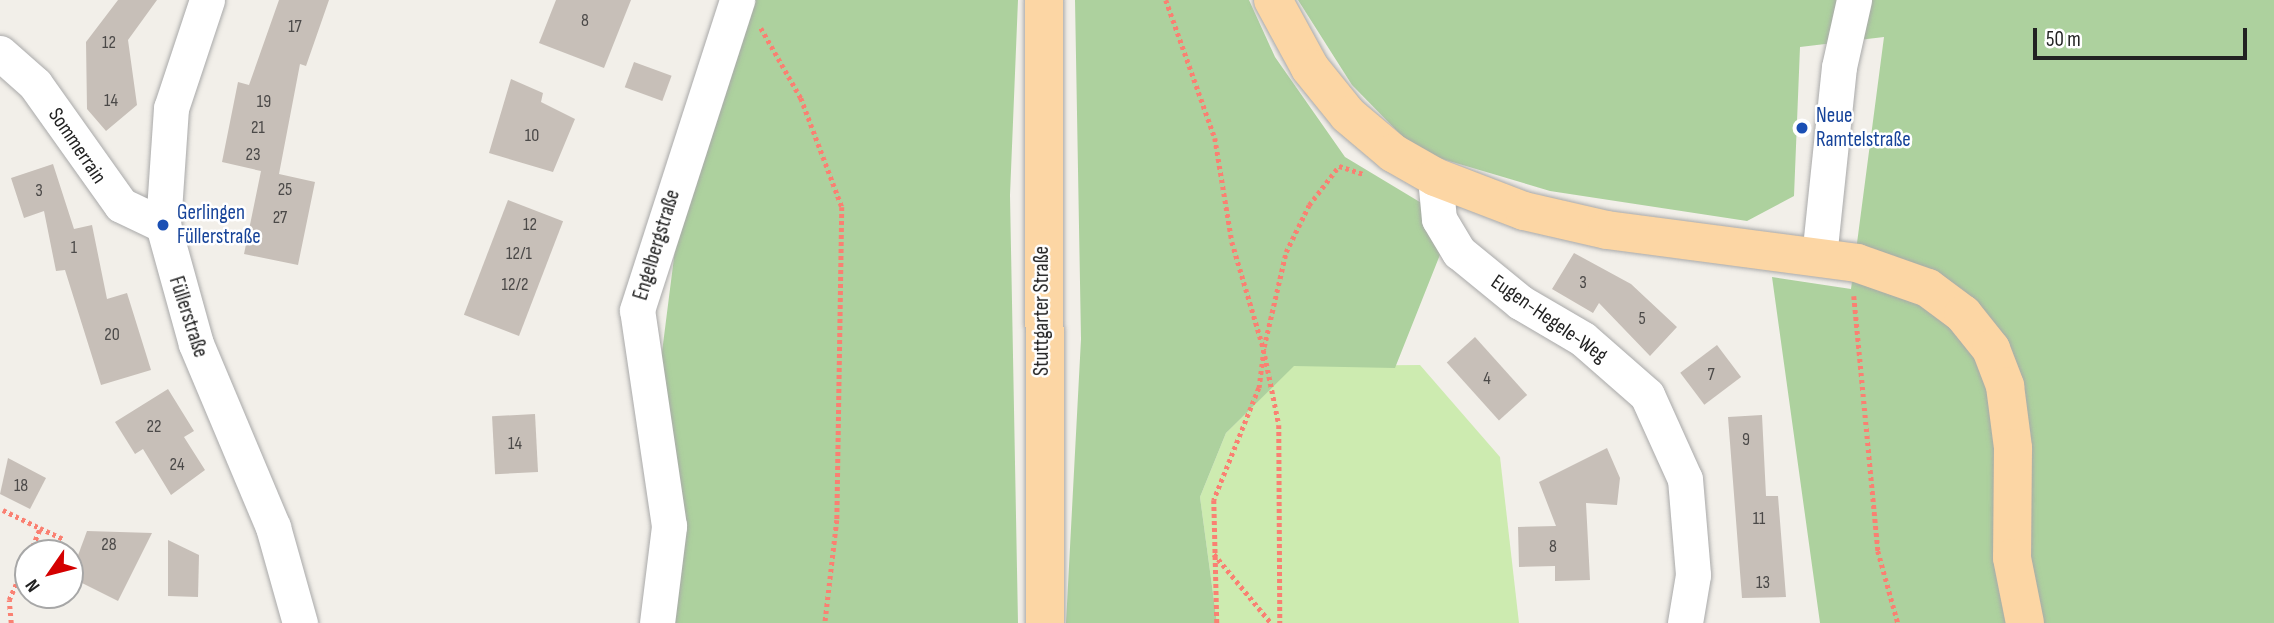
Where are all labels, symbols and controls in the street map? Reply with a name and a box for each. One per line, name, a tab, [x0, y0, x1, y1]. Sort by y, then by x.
house number: 8	[581, 10, 589, 32]
scale bar	[2036, 14, 2250, 58]
house number: 17	[288, 16, 302, 38]
text: 50 m	[2046, 27, 2081, 52]
house number: 12	[102, 32, 116, 54]
house number: 14	[104, 90, 118, 112]
house number: 19	[257, 91, 271, 113]
street label: Sommerrain	[43, 103, 111, 189]
place label: Neue Ramtelstraße	[1816, 103, 1911, 153]
house number: 21	[251, 117, 265, 139]
marker: Neue Ramtelstraße	[1794, 120, 1810, 136]
house number: 10	[525, 125, 539, 147]
house number: 23	[246, 144, 260, 166]
house number: 25	[278, 179, 292, 201]
house number: 3	[35, 180, 43, 202]
street label: Engelbergstraße	[628, 187, 686, 303]
place label: Gerlingen Füllerstraße	[177, 200, 261, 250]
house number: 27	[273, 207, 287, 229]
house number: 12	[523, 214, 537, 236]
marker: Gerlingen Füllerstraße	[155, 217, 171, 233]
house number: 1	[71, 237, 77, 259]
house number: 12/1	[506, 243, 532, 265]
street label: Stuttgarter Straße	[1029, 246, 1055, 376]
street label: Eugen-Hegele-Weg	[1486, 270, 1612, 368]
house number: 3	[1579, 272, 1587, 294]
street label: Füllerstraße	[163, 273, 213, 361]
house number: 12/2	[502, 274, 528, 296]
house number: 5	[1638, 308, 1646, 330]
house number: 20	[104, 324, 120, 346]
house number: 7	[1707, 364, 1715, 386]
house number: 4	[1483, 368, 1491, 390]
house number: 22	[147, 416, 161, 438]
house number: 9	[1742, 429, 1750, 451]
house number: 14	[508, 433, 522, 455]
house number: 24	[170, 454, 184, 476]
house number: 18	[14, 475, 28, 497]
house number: 11	[1753, 508, 1765, 530]
house number: 28	[101, 534, 117, 556]
house number: 8	[1549, 536, 1557, 558]
north arrow	[14, 539, 84, 609]
house number: 13	[1756, 572, 1770, 594]
text: N	[21, 574, 45, 596]

